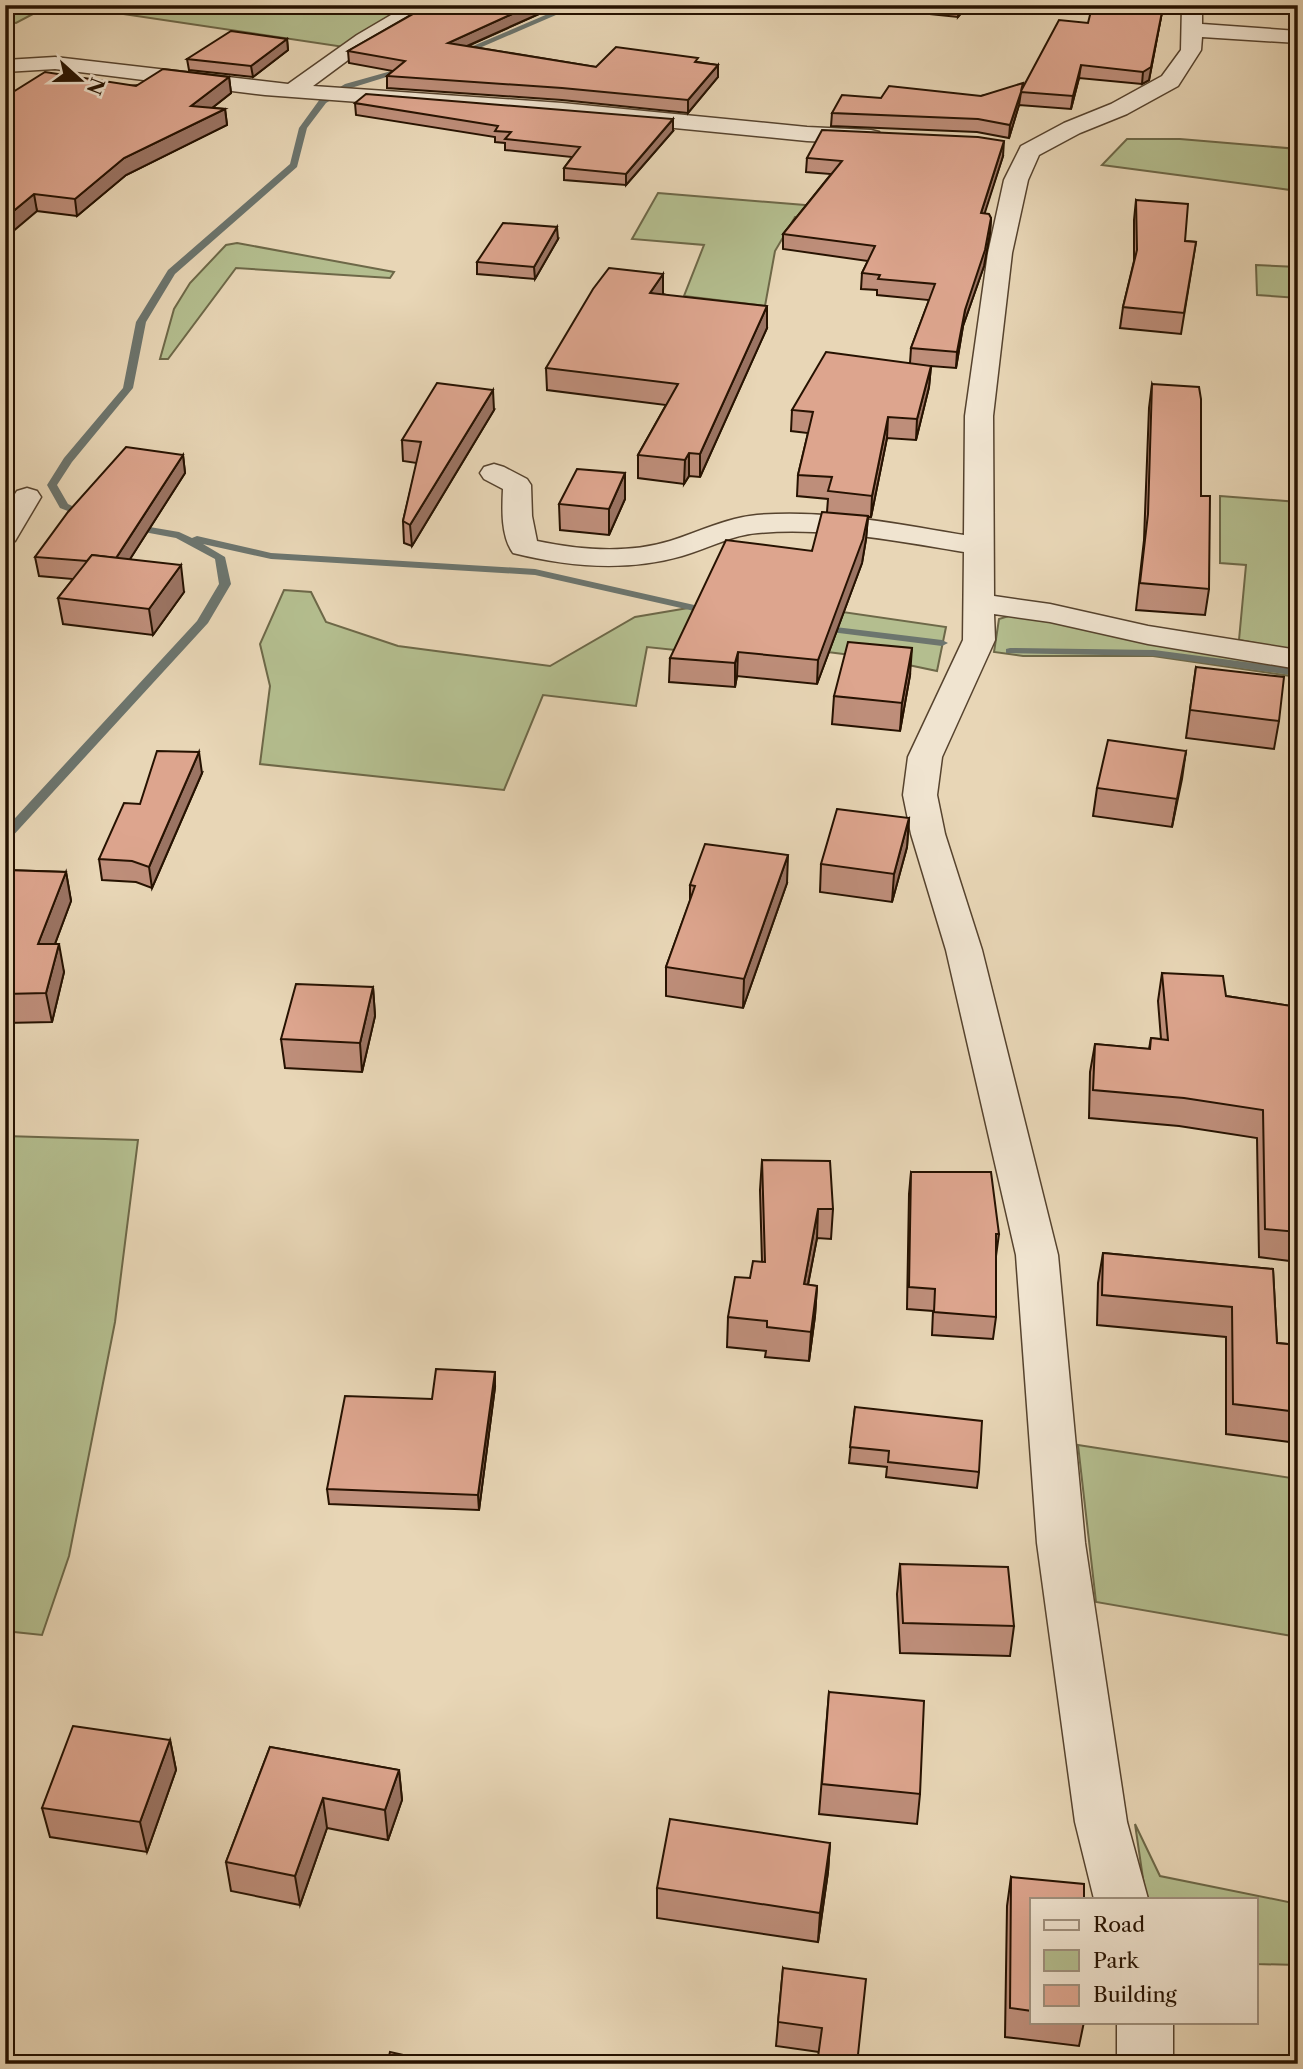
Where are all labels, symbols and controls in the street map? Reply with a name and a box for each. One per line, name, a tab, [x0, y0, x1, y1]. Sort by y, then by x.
north arrow	[46, 46, 116, 116]
text: N	[82, 74, 109, 98]
legend	[1030, 1898, 1258, 2024]
text: Road	[1093, 1912, 1145, 1937]
text: Park	[1093, 1948, 1139, 1973]
text: Building	[1093, 1982, 1178, 2007]

